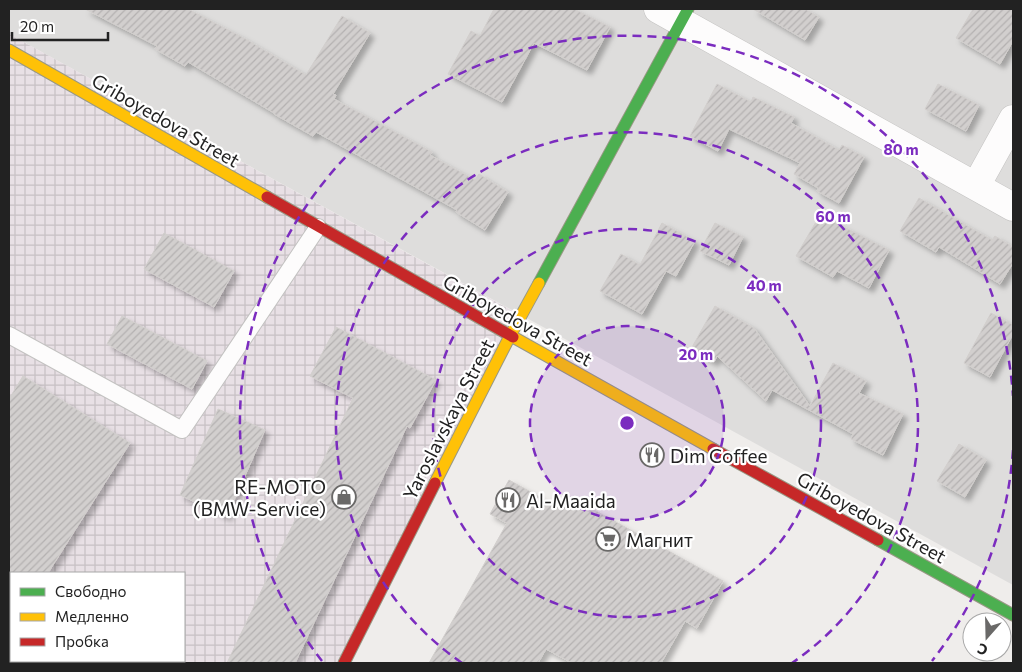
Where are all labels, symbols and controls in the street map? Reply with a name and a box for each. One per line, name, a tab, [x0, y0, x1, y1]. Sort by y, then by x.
scale bar	[12, 10, 109, 42]
text: 20 m	[20, 17, 54, 35]
street label: Griboyedova Street	[88, 68, 244, 172]
text: 80 m	[883, 140, 919, 158]
text: 60 m	[815, 207, 851, 225]
street label: Griboyedova Street	[439, 269, 597, 371]
text: 40 m	[746, 276, 782, 294]
street label: Yaroslavskaya Street	[398, 335, 499, 503]
text: 20 m	[679, 345, 713, 363]
centre of rings	[618, 414, 636, 432]
restaurant icon: Dim Coffee	[639, 442, 665, 468]
place label: Dim Coffee	[670, 444, 767, 467]
street label: Griboyedova Street	[793, 466, 951, 568]
place label: RE-MOTO (BMW-Service)	[193, 475, 326, 520]
shop icon: RE-MOTO (BMW-Service)	[331, 484, 357, 510]
restaurant icon: Al-Maaida	[495, 487, 521, 513]
place label: Al-Maaida	[526, 489, 616, 512]
supermarket icon: Магнит	[595, 526, 621, 552]
place label: Магнит	[626, 528, 693, 551]
legend	[10, 572, 185, 662]
text: Свободно	[55, 582, 126, 600]
text: Медленно	[55, 607, 129, 625]
north arrow	[962, 612, 1012, 662]
text: Пробка	[55, 632, 109, 650]
text: С	[975, 640, 990, 659]

